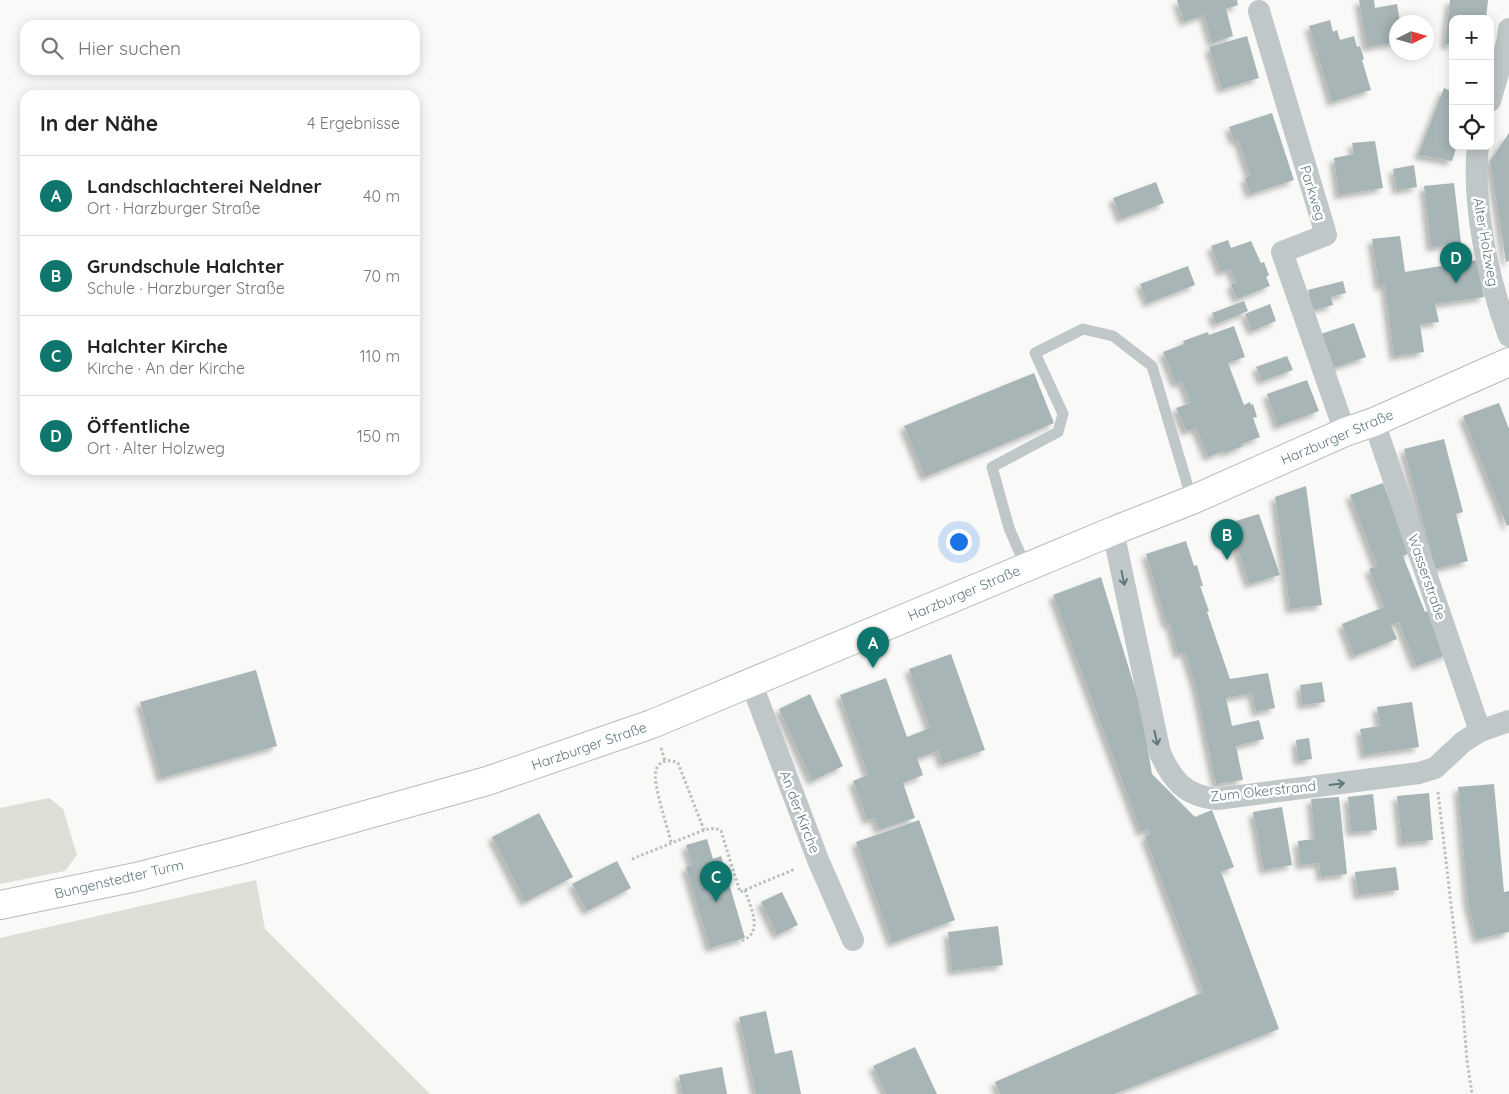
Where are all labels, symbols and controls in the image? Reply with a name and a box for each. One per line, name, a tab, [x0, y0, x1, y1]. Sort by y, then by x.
north arrow	[1389, 15, 1434, 60]
map controls	[1449, 15, 1494, 150]
button: +	[1449, 15, 1494, 60]
search box	[20, 20, 420, 75]
icon: search	[38, 34, 66, 62]
text: Hier suchen	[78, 36, 181, 60]
button: −	[1449, 60, 1494, 105]
button: locate	[1449, 105, 1494, 150]
text: In der Nähe	[40, 110, 158, 136]
text: 4 Ergebnisse	[307, 113, 400, 133]
street label: Parkweg	[1296, 163, 1330, 223]
text: Landschlachterei Neldner	[87, 174, 322, 198]
text: A	[51, 186, 61, 206]
text: 40 m	[363, 186, 400, 206]
street label: Alter Holzweg	[1469, 196, 1503, 288]
text: Ort · Harzburger Straße	[87, 198, 261, 218]
pin: D	[1440, 242, 1472, 283]
text: Grundschule Halchter	[87, 254, 284, 278]
text: B	[51, 266, 61, 286]
text: 70 m	[363, 266, 400, 286]
text: Schule · Harzburger Straße	[87, 278, 285, 298]
text: Halchter Kirche	[87, 334, 228, 358]
text: C	[51, 346, 61, 366]
text: 110 m	[360, 346, 400, 366]
text: Kirche · An der Kirche	[87, 358, 245, 378]
street label: Harzburger Straße	[1278, 405, 1396, 469]
text: Öffentliche	[87, 414, 190, 438]
text: D	[50, 426, 62, 446]
text: 150 m	[357, 426, 400, 446]
text: Ort · Alter Holzweg	[87, 438, 225, 458]
pin: B	[1211, 519, 1243, 560]
your location	[946, 529, 972, 555]
street label: Wasserstraße	[1404, 532, 1450, 622]
street label: Harzburger Straße	[905, 561, 1023, 625]
one-way arrow	[1119, 570, 1128, 586]
pin: A	[857, 627, 889, 668]
street label: Harzburger Straße	[529, 718, 649, 774]
one-way arrow	[1152, 729, 1161, 745]
street label: An der Kirche	[776, 768, 824, 856]
street label: Zum Okerstrand	[1209, 776, 1317, 806]
one-way arrow	[1328, 779, 1344, 789]
street label: Bungenstedter Turm	[53, 855, 185, 903]
pin: C	[700, 861, 732, 902]

